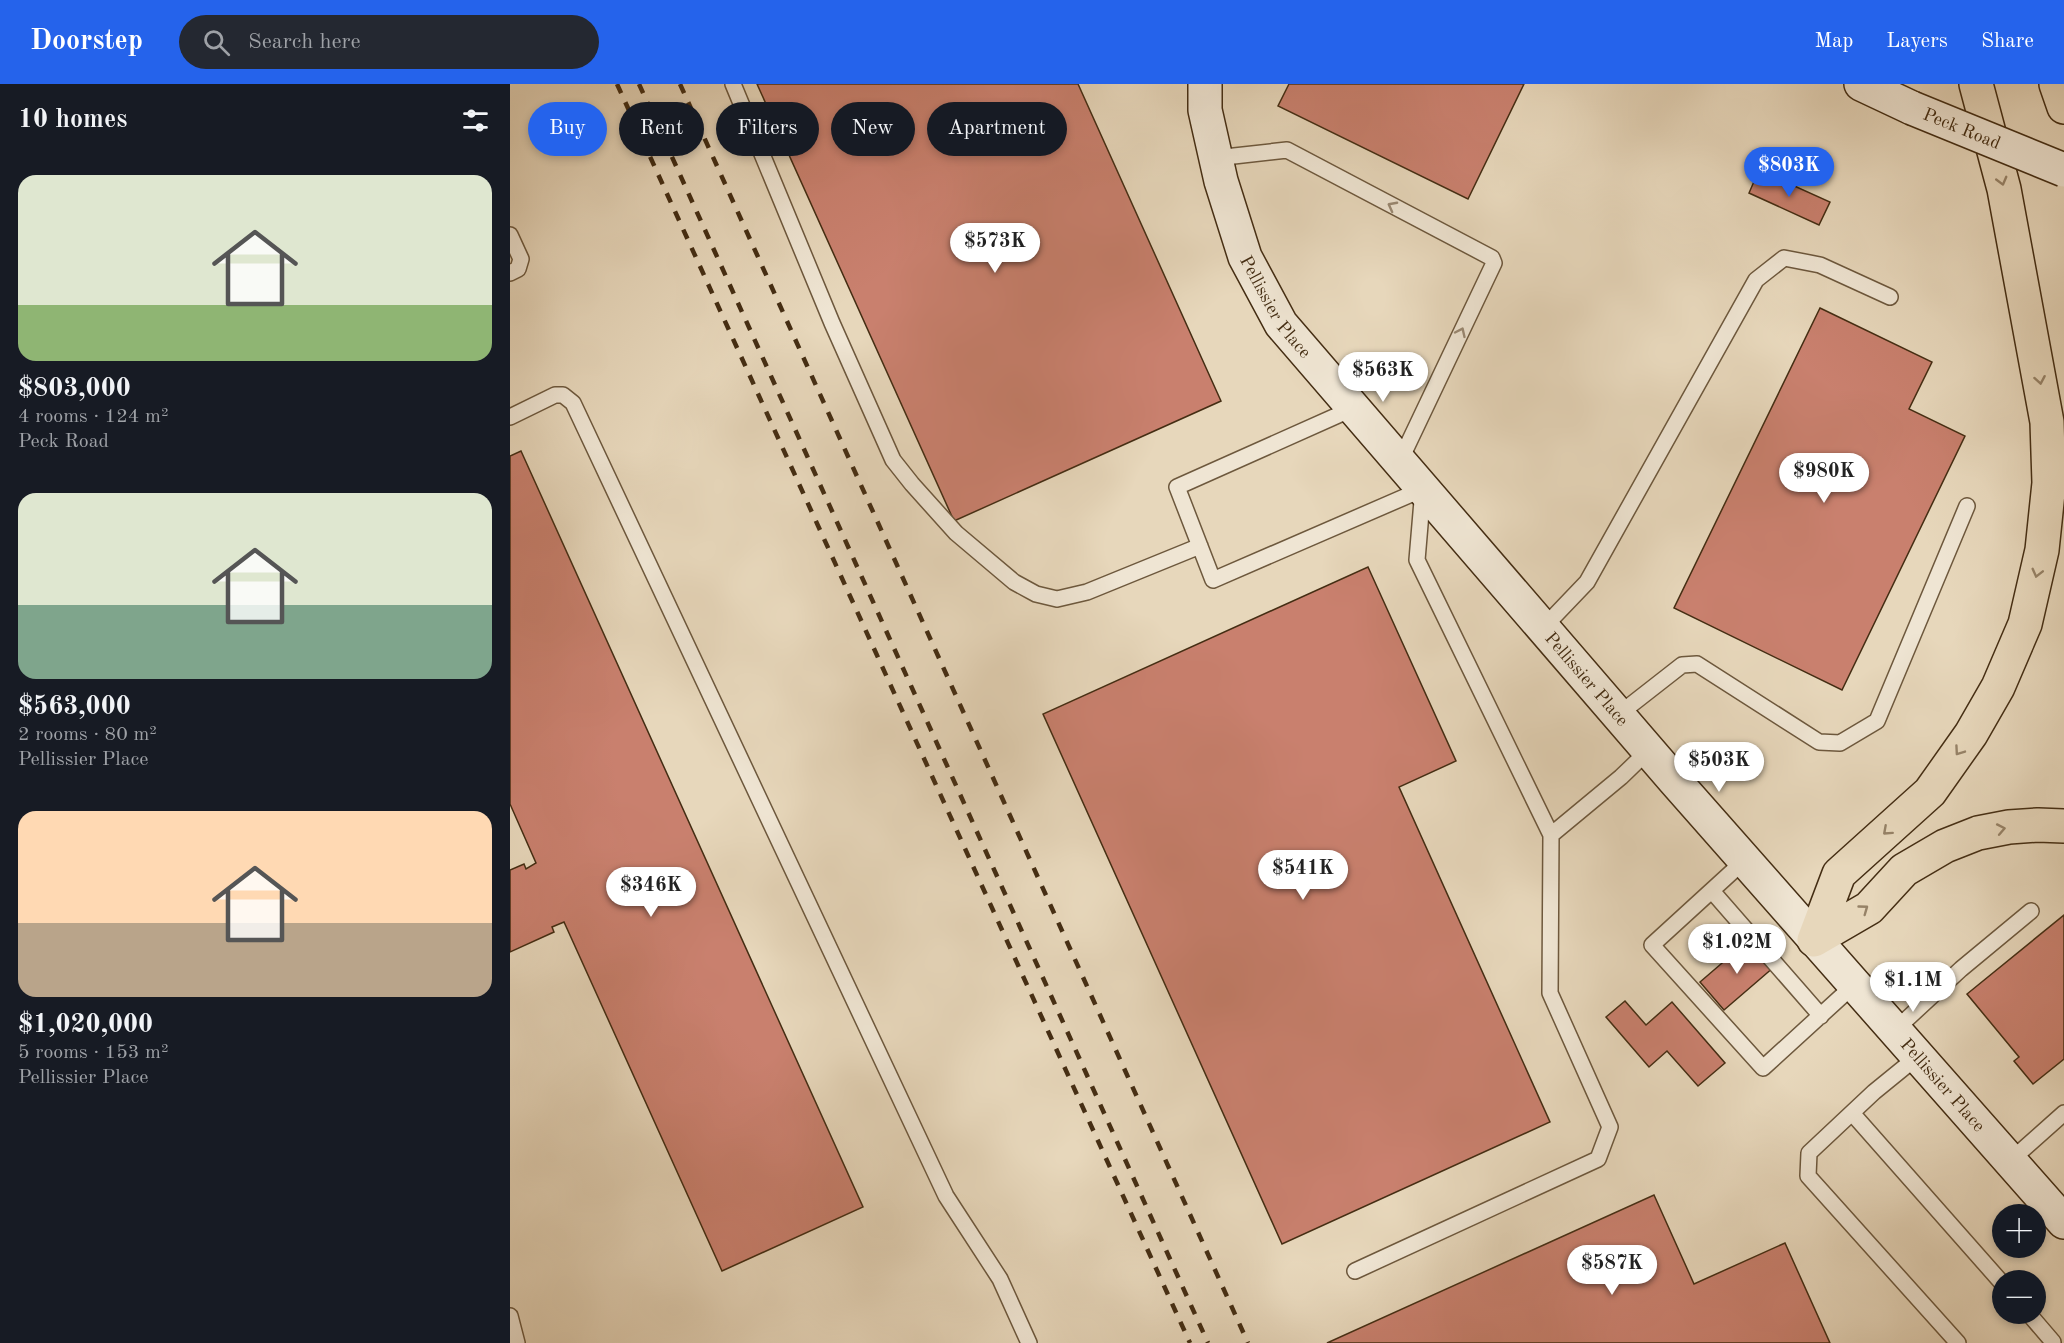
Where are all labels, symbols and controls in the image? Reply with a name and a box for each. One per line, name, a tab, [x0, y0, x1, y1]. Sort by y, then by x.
search box	[179, 15, 599, 69]
icon: search	[200, 26, 233, 59]
text: Doorstep	[30, 28, 143, 56]
text: Search here	[248, 31, 361, 53]
text: Map	[1814, 31, 1853, 52]
text: Layers	[1886, 31, 1948, 52]
text: Share	[1981, 31, 2034, 52]
chip: Buy	[528, 102, 607, 156]
chip: Rent	[619, 102, 704, 156]
chip: Filters	[716, 102, 819, 156]
chip: New	[831, 102, 915, 156]
chip: Apartment	[927, 102, 1067, 156]
icon: filters	[459, 104, 492, 137]
street label: Peck Road	[1920, 105, 2003, 153]
text: 10 homes	[18, 107, 127, 133]
pin: $803K	[1747, 147, 1831, 198]
text: $803K	[1758, 156, 1820, 176]
one-way arrow	[1995, 175, 2007, 186]
one-way arrow	[1388, 202, 1398, 213]
icon: home	[201, 214, 309, 322]
pin: $573K	[953, 223, 1037, 274]
text: $573K	[964, 232, 1026, 252]
street label: Pellissier Place	[1236, 253, 1314, 362]
one-way arrow	[1453, 328, 1465, 339]
pin: $563K	[1341, 352, 1425, 403]
text: $563K	[1352, 361, 1414, 381]
one-way arrow	[2033, 375, 2046, 385]
text: $803,000	[18, 376, 131, 402]
text: 4 rooms · 124 m²	[18, 407, 168, 427]
text: Peck Road	[18, 432, 109, 452]
pin: $980K	[1782, 453, 1866, 504]
text: $980K	[1793, 462, 1855, 482]
icon: home	[201, 532, 309, 640]
one-way arrow	[2031, 568, 2044, 578]
street label: Pellissier Place	[1541, 629, 1631, 730]
text: $563,000	[18, 694, 131, 720]
text: 2 rooms · 80 m²	[18, 725, 157, 745]
pin: $503K	[1677, 742, 1761, 793]
one-way arrow	[1955, 744, 1966, 755]
text: Pellissier Place	[18, 750, 149, 770]
text: $503K	[1688, 751, 1750, 771]
one-way arrow	[1995, 823, 2005, 836]
one-way arrow	[1883, 824, 1894, 835]
icon: home	[201, 850, 309, 958]
pin: $541K	[1261, 850, 1345, 901]
text: $541K	[1272, 859, 1334, 879]
pin: $346K	[609, 867, 693, 918]
text: $346K	[620, 876, 682, 896]
one-way arrow	[1858, 905, 1869, 916]
pin: $1.02M	[1688, 924, 1786, 975]
text: $1.02M	[1702, 933, 1772, 953]
pin: $1.1M	[1871, 962, 1955, 1013]
text: $1.1M	[1884, 971, 1942, 991]
text: $1,020,000	[18, 1012, 153, 1038]
street label: Pellissier Place	[1897, 1035, 1988, 1135]
text: 5 rooms · 153 m²	[18, 1043, 168, 1063]
text: Pellissier Place	[18, 1068, 149, 1088]
map controls	[1992, 1204, 2046, 1324]
button: +	[1992, 1204, 2046, 1258]
pin: $587K	[1570, 1245, 1654, 1296]
text: $587K	[1581, 1254, 1643, 1274]
button: −	[1992, 1270, 2046, 1324]

